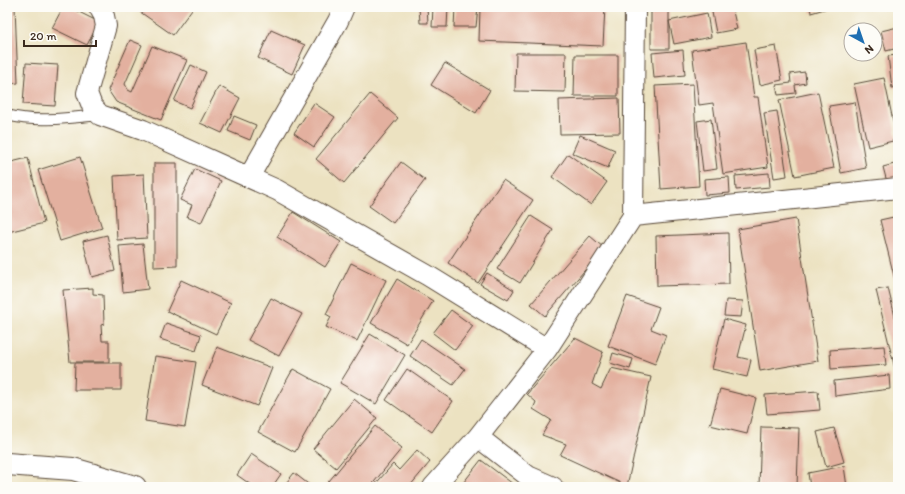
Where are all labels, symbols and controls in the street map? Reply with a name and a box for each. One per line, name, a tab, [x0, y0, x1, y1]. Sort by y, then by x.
scale bar	[24, 22, 96, 48]
north arrow	[843, 22, 883, 62]
text: 20 m	[30, 29, 57, 43]
text: N	[862, 42, 876, 57]

